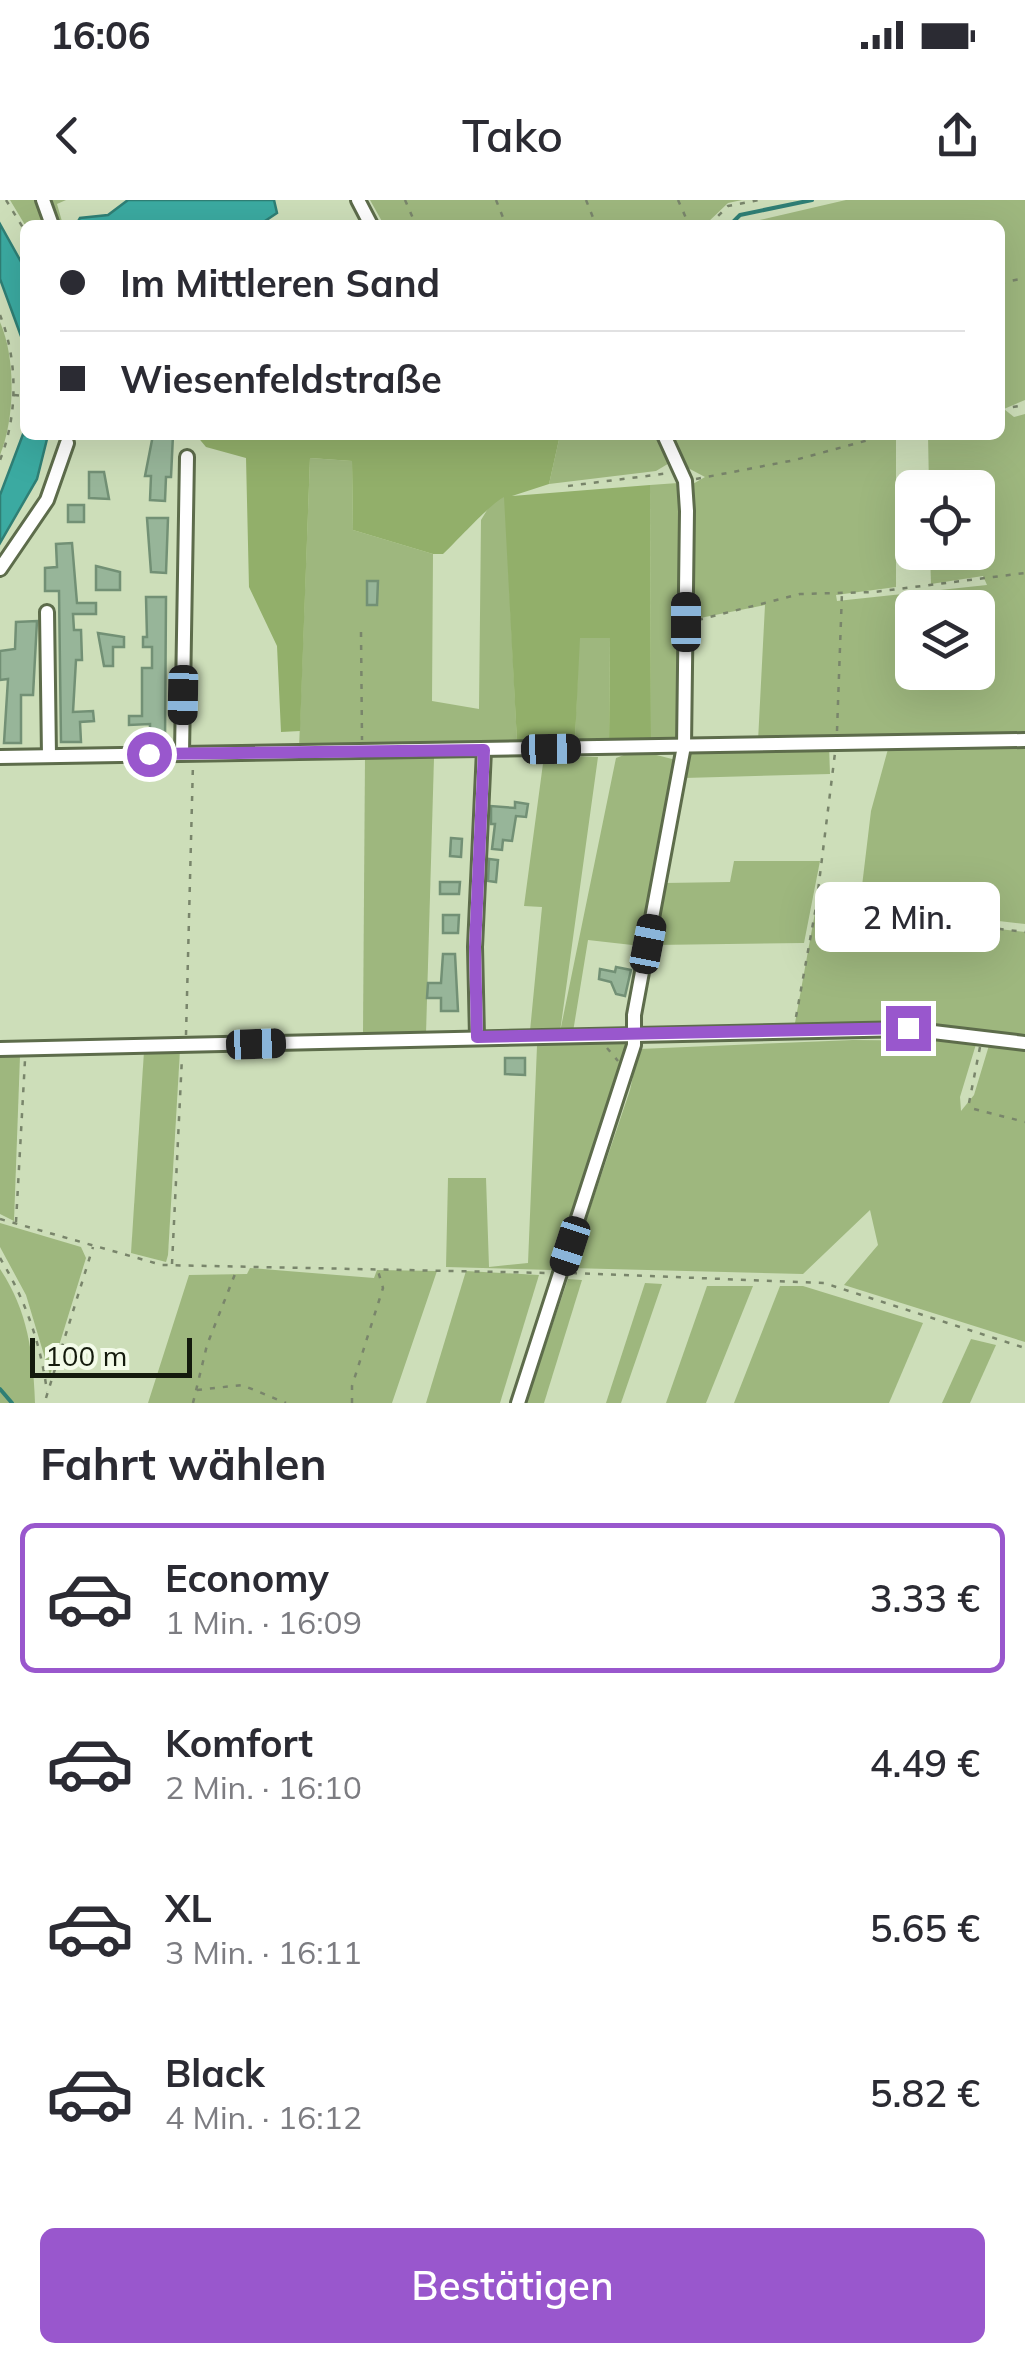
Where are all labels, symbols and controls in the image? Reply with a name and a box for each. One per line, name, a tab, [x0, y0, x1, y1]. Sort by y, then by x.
text: 16:06	[50, 11, 151, 59]
text: Tako	[462, 107, 563, 163]
icon: back	[40, 108, 95, 163]
icon: share	[930, 108, 985, 163]
text: Im Mittleren Sand	[120, 259, 440, 307]
text: Wiesenfeldstraße	[120, 355, 442, 403]
map controls	[895, 470, 995, 690]
button: locate	[895, 470, 995, 570]
button: layers	[895, 590, 995, 690]
car	[671, 592, 701, 652]
car	[167, 665, 199, 725]
route start	[127, 732, 172, 777]
car	[521, 733, 581, 765]
callout: 2 Min.	[816, 883, 1000, 953]
text: 2 Min.	[863, 897, 952, 937]
car	[628, 912, 668, 976]
route end	[886, 1006, 931, 1051]
car	[225, 1028, 287, 1060]
car	[546, 1213, 594, 1279]
scale bar	[30, 1333, 192, 1378]
text: 100 m	[45, 1338, 127, 1373]
text: Fahrt wählen	[40, 1435, 327, 1491]
icon: car	[45, 1553, 135, 1643]
text: Economy	[165, 1554, 329, 1602]
text: 3.33 €	[870, 1574, 980, 1622]
text: 1 Min. · 16:09	[165, 1602, 362, 1642]
icon: car	[45, 1718, 135, 1808]
text: Komfort	[165, 1719, 313, 1767]
text: 4.49 €	[870, 1739, 980, 1787]
text: 2 Min. · 16:10	[165, 1767, 362, 1807]
icon: car	[45, 1883, 135, 1973]
text: XL	[165, 1884, 212, 1932]
text: 5.65 €	[870, 1904, 980, 1952]
text: 3 Min. · 16:11	[165, 1932, 362, 1972]
icon: car	[45, 2048, 135, 2138]
text: Black	[165, 2049, 265, 2097]
text: 5.82 €	[870, 2069, 980, 2117]
text: 4 Min. · 16:12	[165, 2097, 362, 2137]
button: Bestätigen	[40, 2228, 985, 2343]

